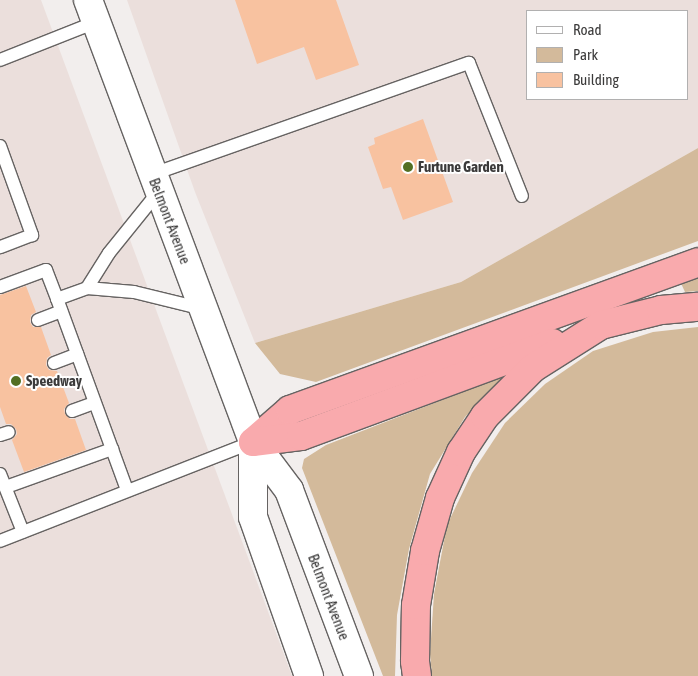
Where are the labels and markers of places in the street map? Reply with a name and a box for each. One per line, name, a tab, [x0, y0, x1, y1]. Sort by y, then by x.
place label: Furtune Garden	[418, 158, 504, 176]
marker: Furtune Garden	[402, 161, 414, 173]
place label: Speedway	[26, 372, 82, 390]
marker: Speedway	[10, 375, 22, 387]

